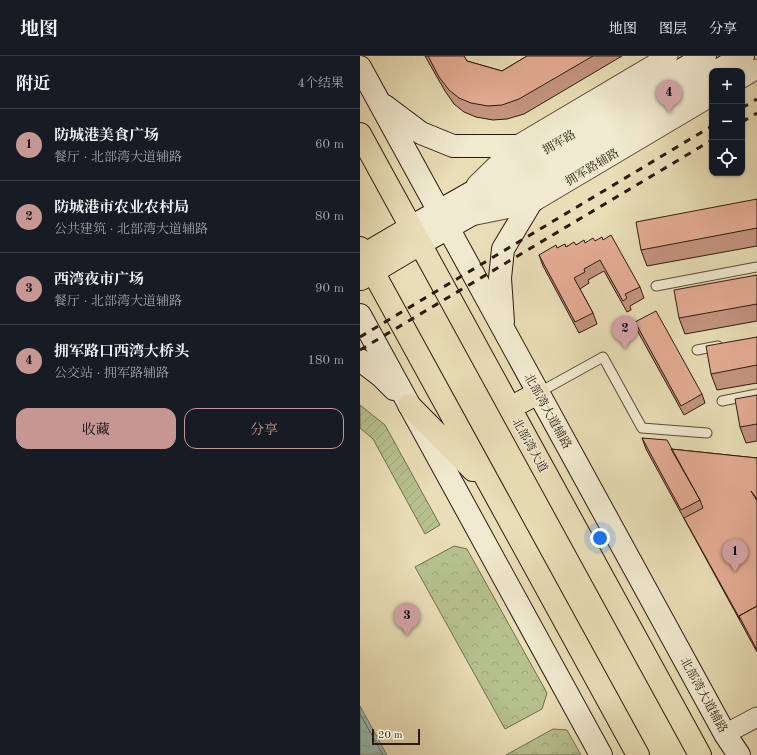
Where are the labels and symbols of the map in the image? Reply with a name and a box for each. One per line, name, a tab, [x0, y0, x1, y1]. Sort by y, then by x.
pin: 4	[656, 80, 682, 113]
street label: 拥军路	[540, 127, 578, 157]
street label: 拥军路辅路	[563, 146, 621, 188]
pin: 2	[612, 316, 638, 349]
street label: 北部湾大道辅路	[521, 371, 575, 451]
street label: 北部湾大道	[509, 415, 551, 475]
your location	[590, 528, 610, 548]
pin: 1	[722, 539, 748, 572]
pin: 3	[394, 603, 420, 636]
street label: 北部湾大道辅路	[678, 655, 730, 735]
scale bar	[372, 727, 420, 746]

